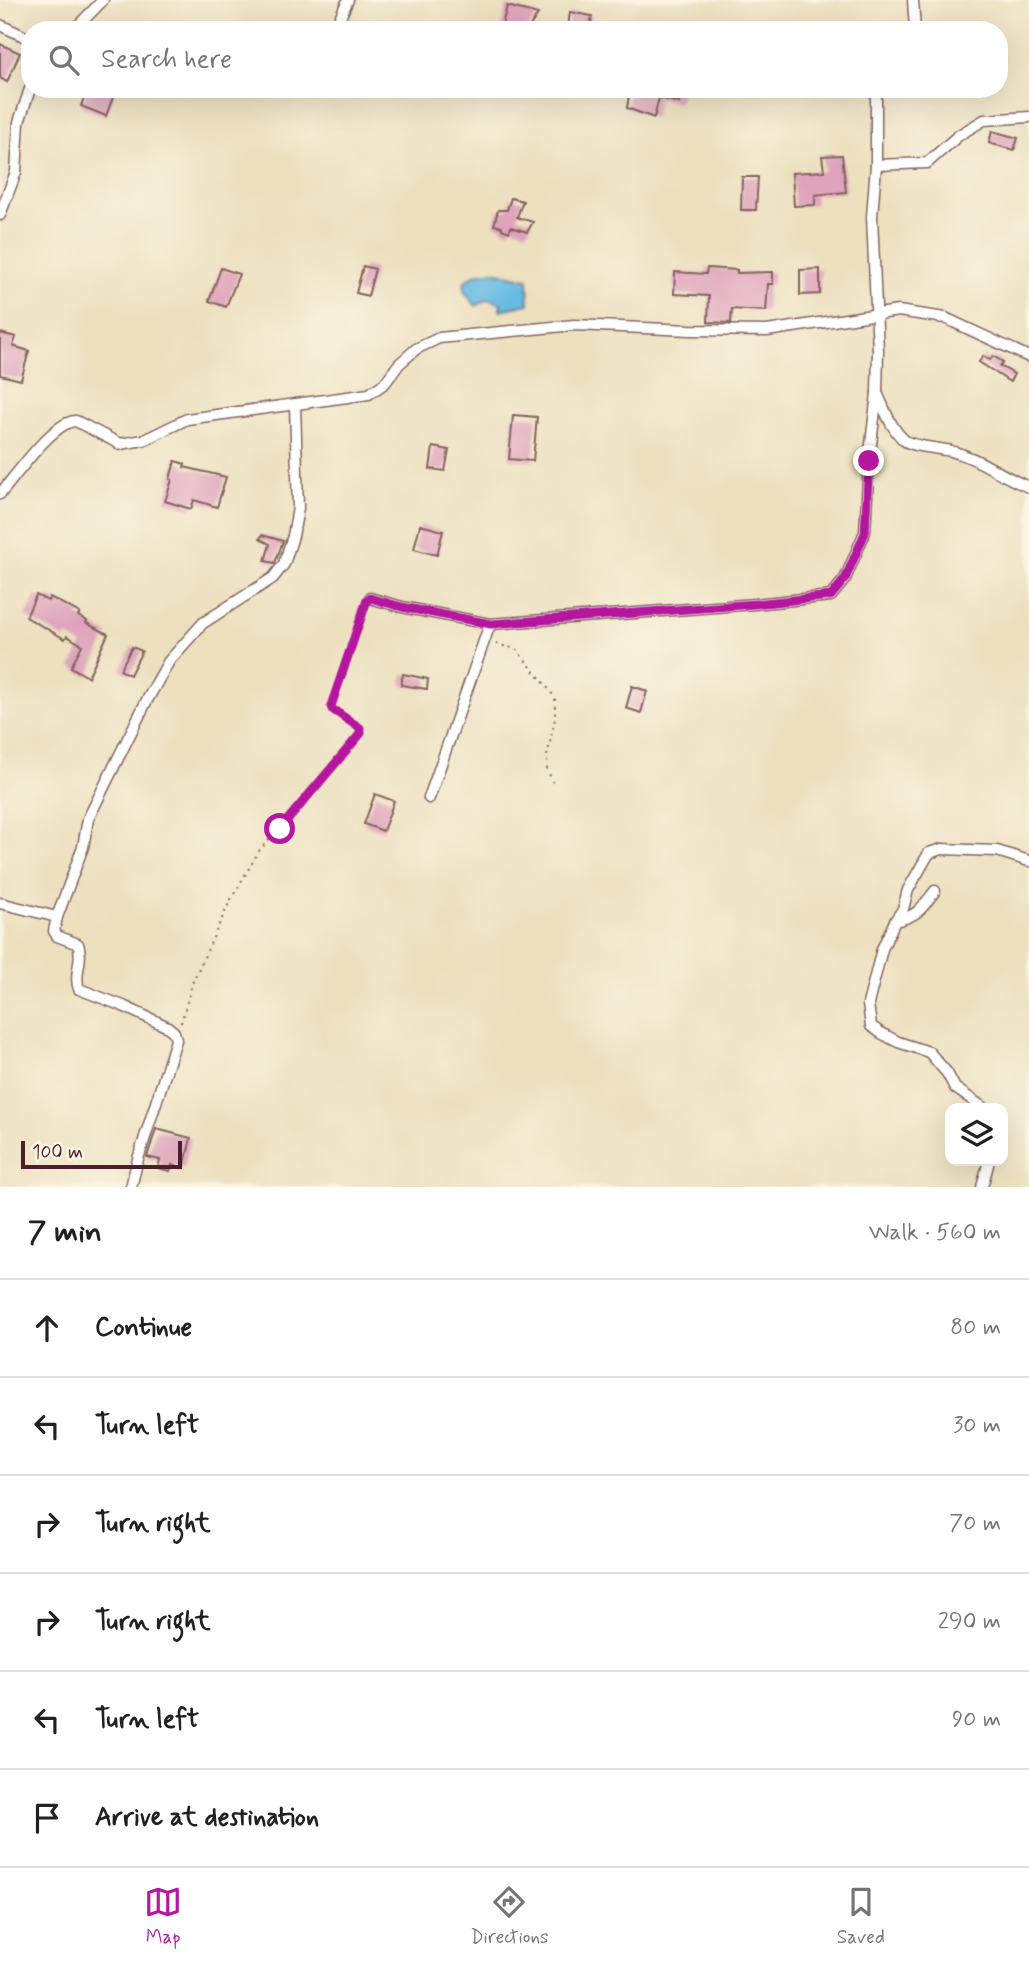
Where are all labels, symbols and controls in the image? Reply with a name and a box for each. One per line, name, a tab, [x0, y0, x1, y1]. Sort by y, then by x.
search box	[21, 21, 1008, 98]
icon: search	[45, 41, 83, 79]
text: Search here	[101, 43, 232, 77]
route end	[853, 445, 884, 476]
route start	[264, 813, 295, 844]
map controls	[945, 1103, 1008, 1166]
button: layers	[945, 1103, 1008, 1166]
scale bar	[21, 1138, 182, 1170]
text: 100 m	[32, 1140, 83, 1165]
text: 7 min	[28, 1213, 102, 1252]
text: Walk · 560 m	[869, 1218, 1001, 1248]
icon: ahead	[28, 1309, 66, 1347]
text: Continue	[95, 1311, 192, 1345]
text: 80 m	[950, 1313, 1001, 1343]
icon: left	[28, 1407, 66, 1445]
text: Turn left	[95, 1409, 199, 1443]
text: 30 m	[953, 1411, 1001, 1441]
icon: right	[28, 1505, 66, 1543]
text: Turn right	[95, 1507, 211, 1541]
text: 70 m	[949, 1509, 1001, 1539]
icon: right	[28, 1603, 66, 1641]
text: Turn right	[95, 1605, 211, 1639]
text: 290 m	[938, 1607, 1001, 1637]
icon: left	[28, 1701, 66, 1739]
text: Turn left	[95, 1703, 199, 1737]
text: 90 m	[952, 1705, 1001, 1735]
icon: arrive	[28, 1799, 66, 1837]
text: Arrive at destination	[95, 1801, 319, 1835]
tab: Map	[144, 1883, 182, 1950]
tab: Directions	[470, 1883, 549, 1950]
tab: Saved	[837, 1883, 885, 1950]

